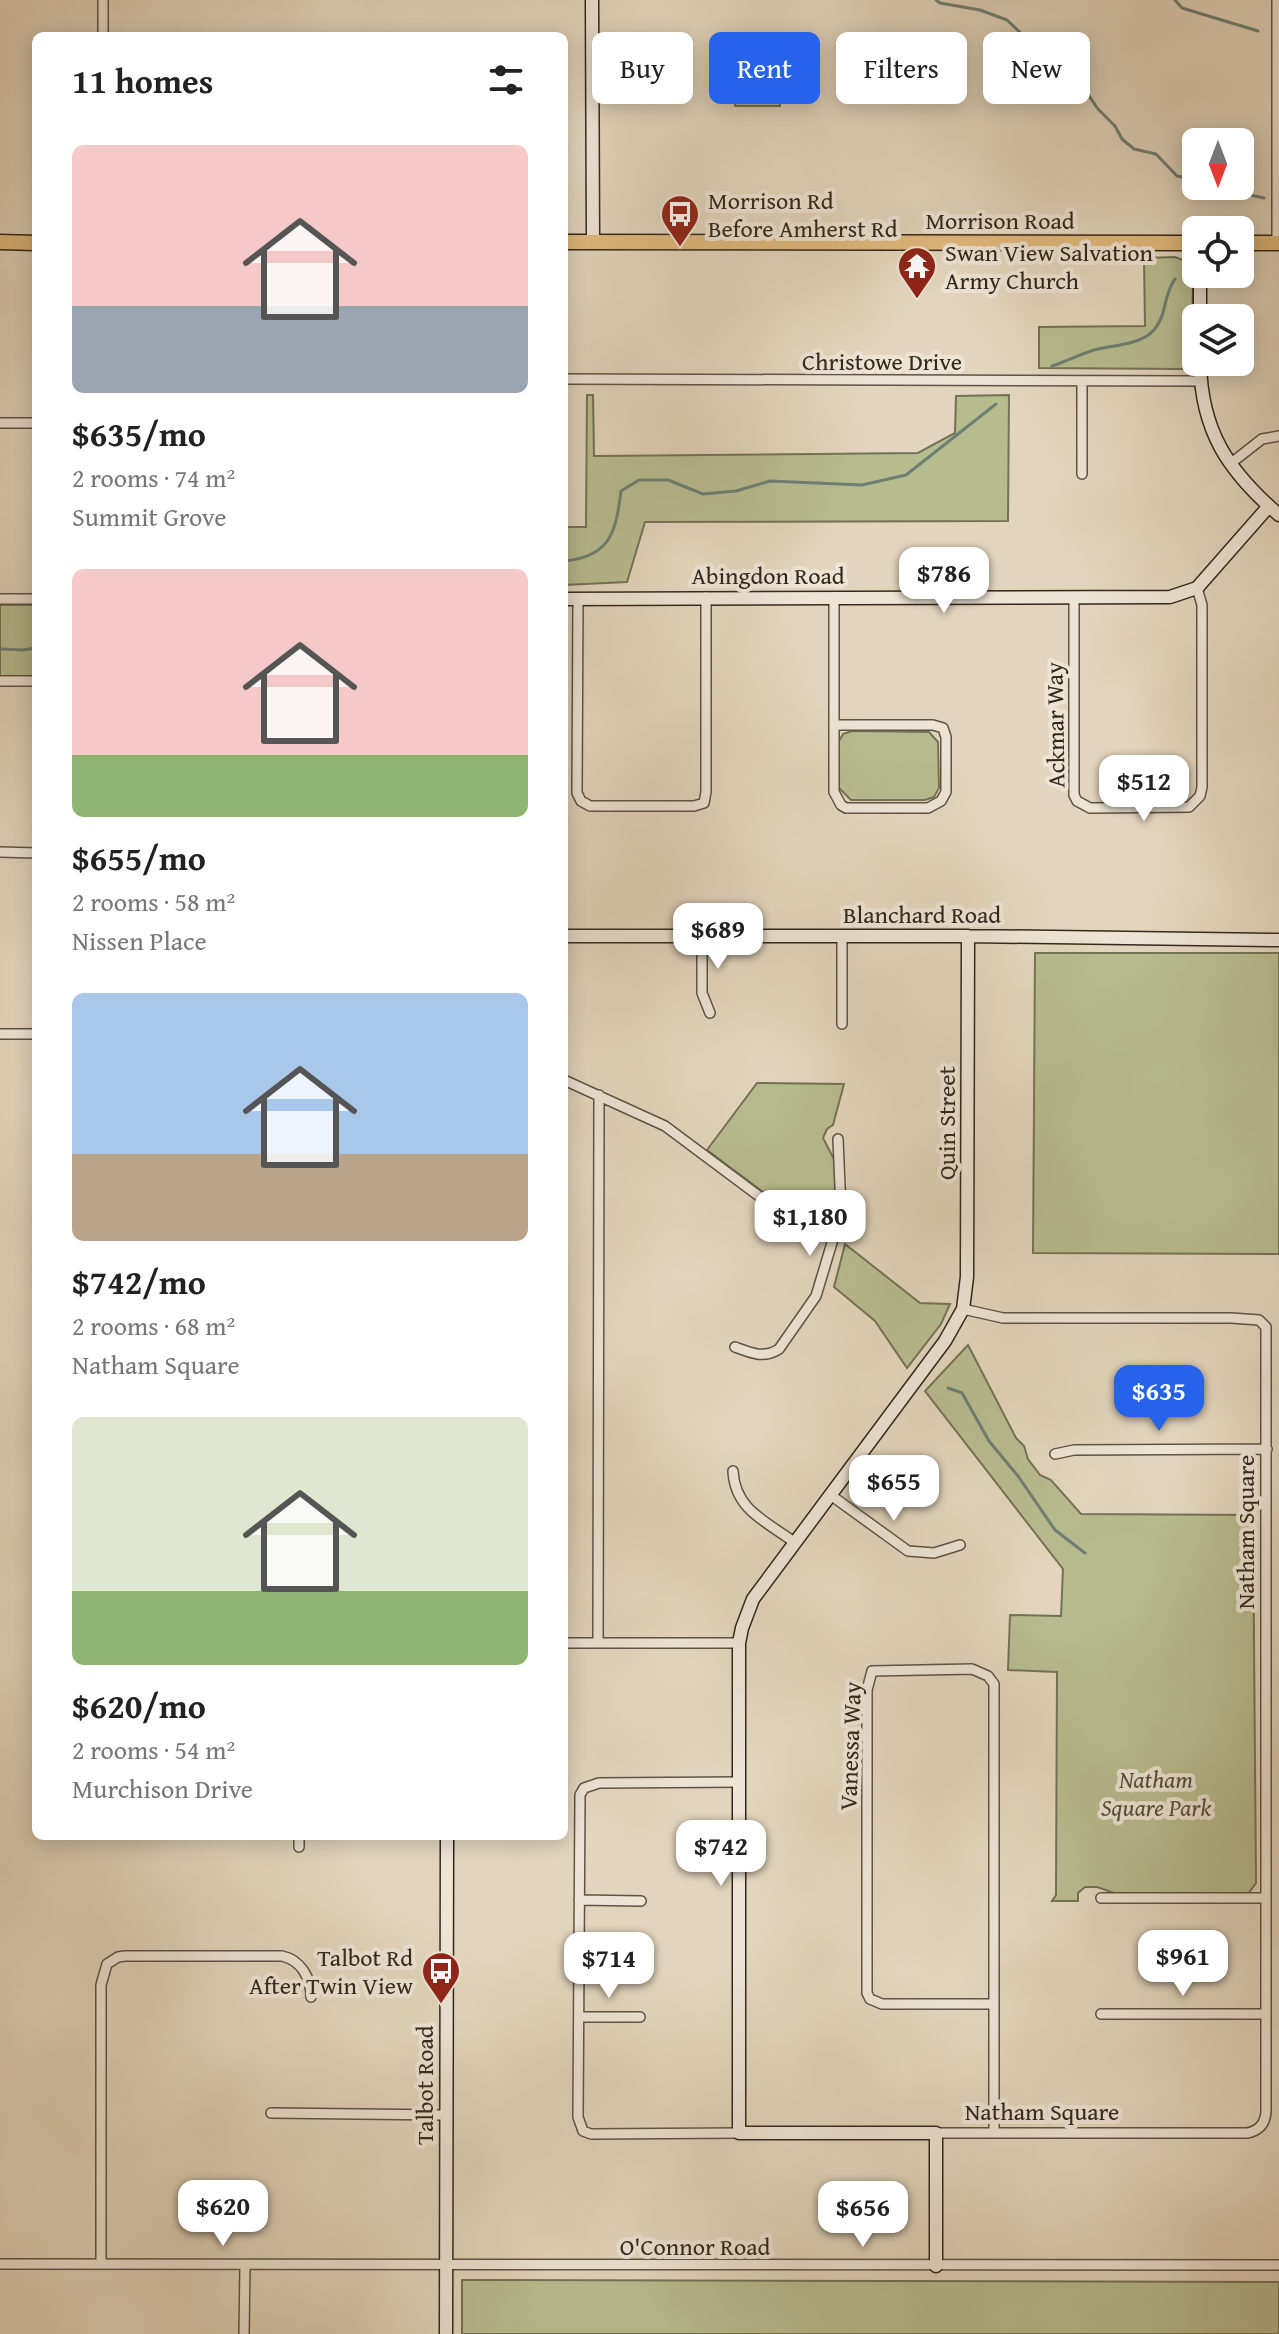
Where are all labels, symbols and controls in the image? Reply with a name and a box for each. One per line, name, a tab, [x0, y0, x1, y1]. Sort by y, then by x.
chip: Buy	[592, 32, 693, 104]
chip: Rent	[709, 32, 820, 104]
chip: Filters	[836, 32, 967, 104]
chip: New	[983, 32, 1090, 104]
text: 11 homes	[72, 56, 213, 105]
icon: filters	[484, 58, 528, 102]
north arrow	[1182, 128, 1254, 200]
map controls	[1182, 128, 1254, 376]
place label: Morrison Rd Before Amherst Rd	[708, 183, 898, 246]
bus stop icon: Morrison Rd Before Amherst Rd	[659, 193, 701, 248]
icon: home	[228, 197, 372, 341]
street label: Morrison Road	[925, 203, 1075, 238]
button: locate	[1182, 216, 1254, 288]
place label: Swan View Salvation Army Church	[945, 235, 1154, 298]
temple icon: Swan View Salvation Army Church	[896, 245, 938, 300]
button: layers	[1182, 304, 1254, 376]
street label: Christowe Drive	[802, 344, 962, 379]
text: $635/mo	[72, 409, 206, 458]
text: 2 rooms · 74 m²	[72, 458, 235, 497]
text: Summit Grove	[72, 497, 226, 536]
pin: $786	[897, 547, 991, 615]
text: $786	[917, 553, 971, 592]
street label: Abingdon Road	[691, 558, 845, 593]
icon: home	[228, 621, 372, 765]
street label: Ackmar Way	[1036, 662, 1074, 788]
pin: $512	[1097, 755, 1191, 823]
text: $512	[1117, 761, 1171, 800]
text: $655/mo	[72, 833, 206, 882]
text: 2 rooms · 58 m²	[72, 882, 235, 921]
street label: Blanchard Road	[843, 897, 1001, 932]
pin: $689	[671, 903, 765, 971]
text: $689	[691, 909, 745, 948]
text: Nissen Place	[72, 921, 207, 960]
icon: home	[228, 1045, 372, 1189]
street label: Quin Street	[929, 1066, 964, 1180]
pin: $1,180	[745, 1190, 875, 1258]
text: $1,180	[773, 1196, 847, 1235]
text: $742/mo	[72, 1257, 206, 1306]
text: 2 rooms · 68 m²	[72, 1306, 235, 1345]
text: Natham Square	[72, 1345, 240, 1384]
pin: $635	[1112, 1365, 1206, 1433]
text: $635	[1132, 1371, 1186, 1410]
pin: $655	[847, 1455, 941, 1523]
street label: Natham Square	[1228, 1455, 1263, 1609]
text: $655	[867, 1461, 921, 1500]
icon: home	[228, 1469, 372, 1613]
text: $620/mo	[72, 1681, 206, 1730]
street label: Vanessa Way	[830, 1681, 870, 1811]
text: 2 rooms · 54 m²	[72, 1730, 235, 1769]
park label: Natham Square Park	[1101, 1762, 1211, 1825]
text: Murchison Drive	[72, 1769, 253, 1808]
pin: $742	[674, 1820, 768, 1888]
text: $742	[694, 1826, 748, 1865]
pin: $961	[1136, 1930, 1230, 1998]
pin: $714	[562, 1932, 656, 2000]
text: $961	[1156, 1936, 1210, 1975]
text: $714	[582, 1938, 636, 1977]
place label: Talbot Rd After Twin View	[249, 1940, 413, 2003]
bus stop icon: Talbot Rd After Twin View	[420, 1950, 462, 2005]
street label: Talbot Road	[407, 2025, 442, 2145]
street label: Natham Square	[965, 2094, 1119, 2129]
pin: $620	[176, 2180, 270, 2248]
pin: $656	[816, 2181, 910, 2249]
text: $620	[196, 2186, 250, 2225]
text: $656	[836, 2187, 890, 2226]
street label: O'Connor Road	[620, 2229, 771, 2264]

